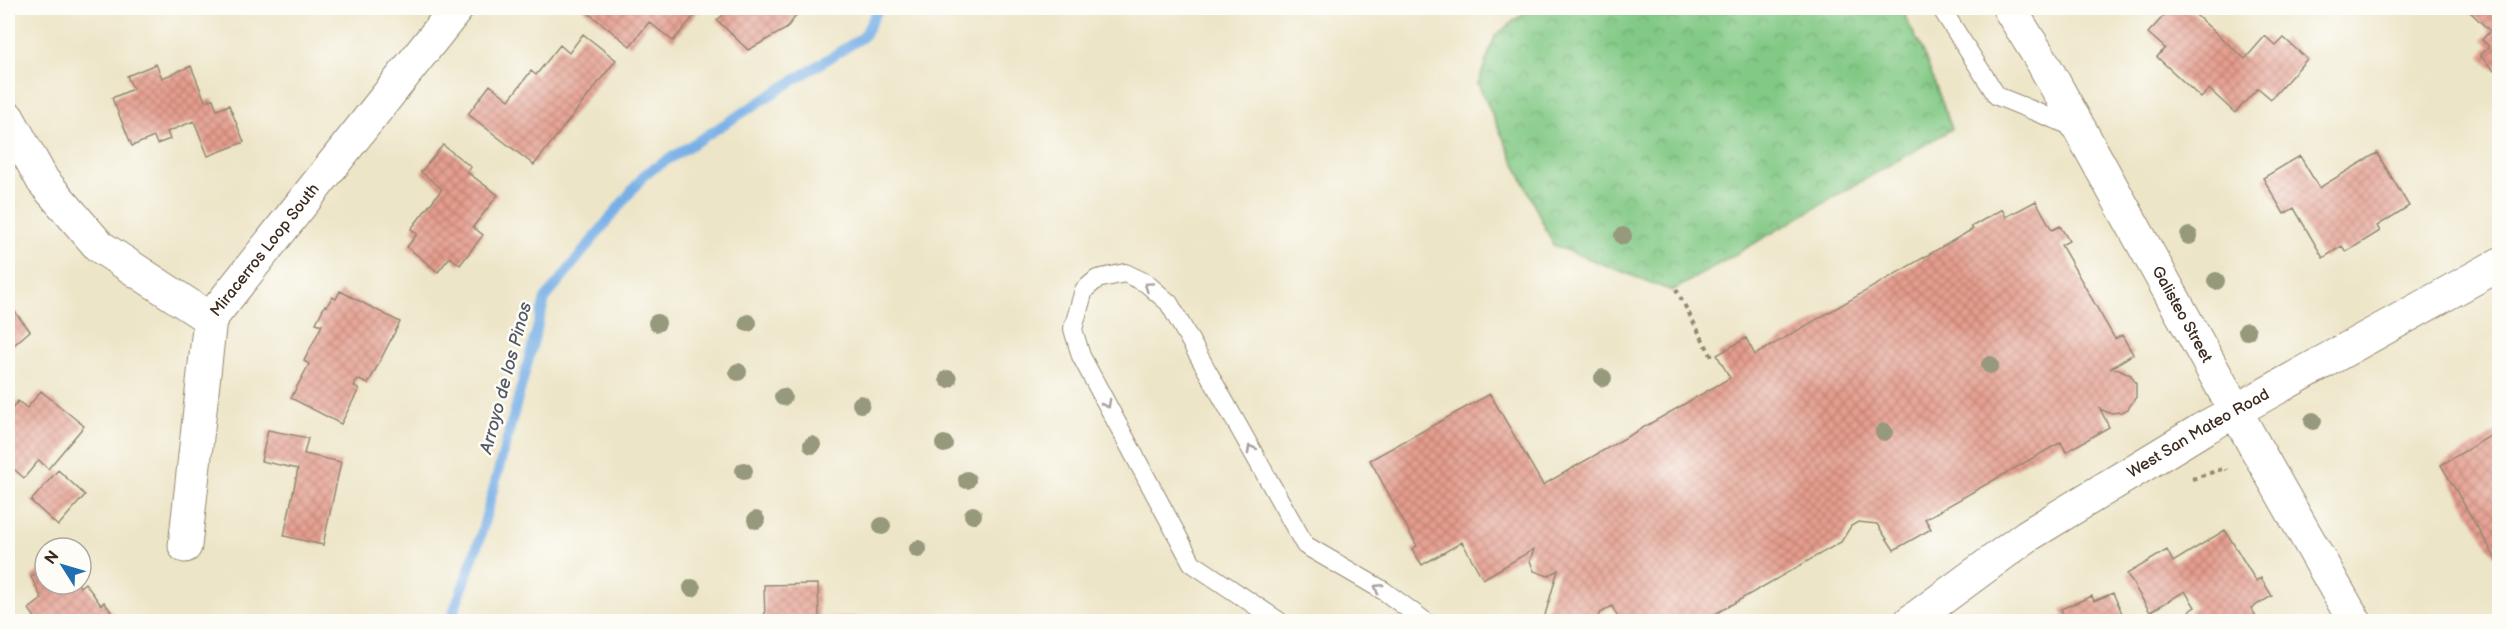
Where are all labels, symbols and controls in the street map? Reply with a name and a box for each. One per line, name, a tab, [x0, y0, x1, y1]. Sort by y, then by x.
street label: Miracerros Loop South	[206, 180, 323, 320]
street label: Galisteo Street	[2148, 263, 2216, 366]
one-way arrow	[1143, 282, 1154, 293]
water label: Arroyo de los Pinos	[475, 300, 536, 457]
street label: West San Mateo Road	[2124, 385, 2273, 482]
one-way arrow	[1100, 398, 1111, 408]
one-way arrow	[1247, 445, 1258, 455]
north arrow	[33, 536, 93, 596]
text: N	[41, 547, 63, 568]
one-way arrow	[1374, 584, 1384, 596]

